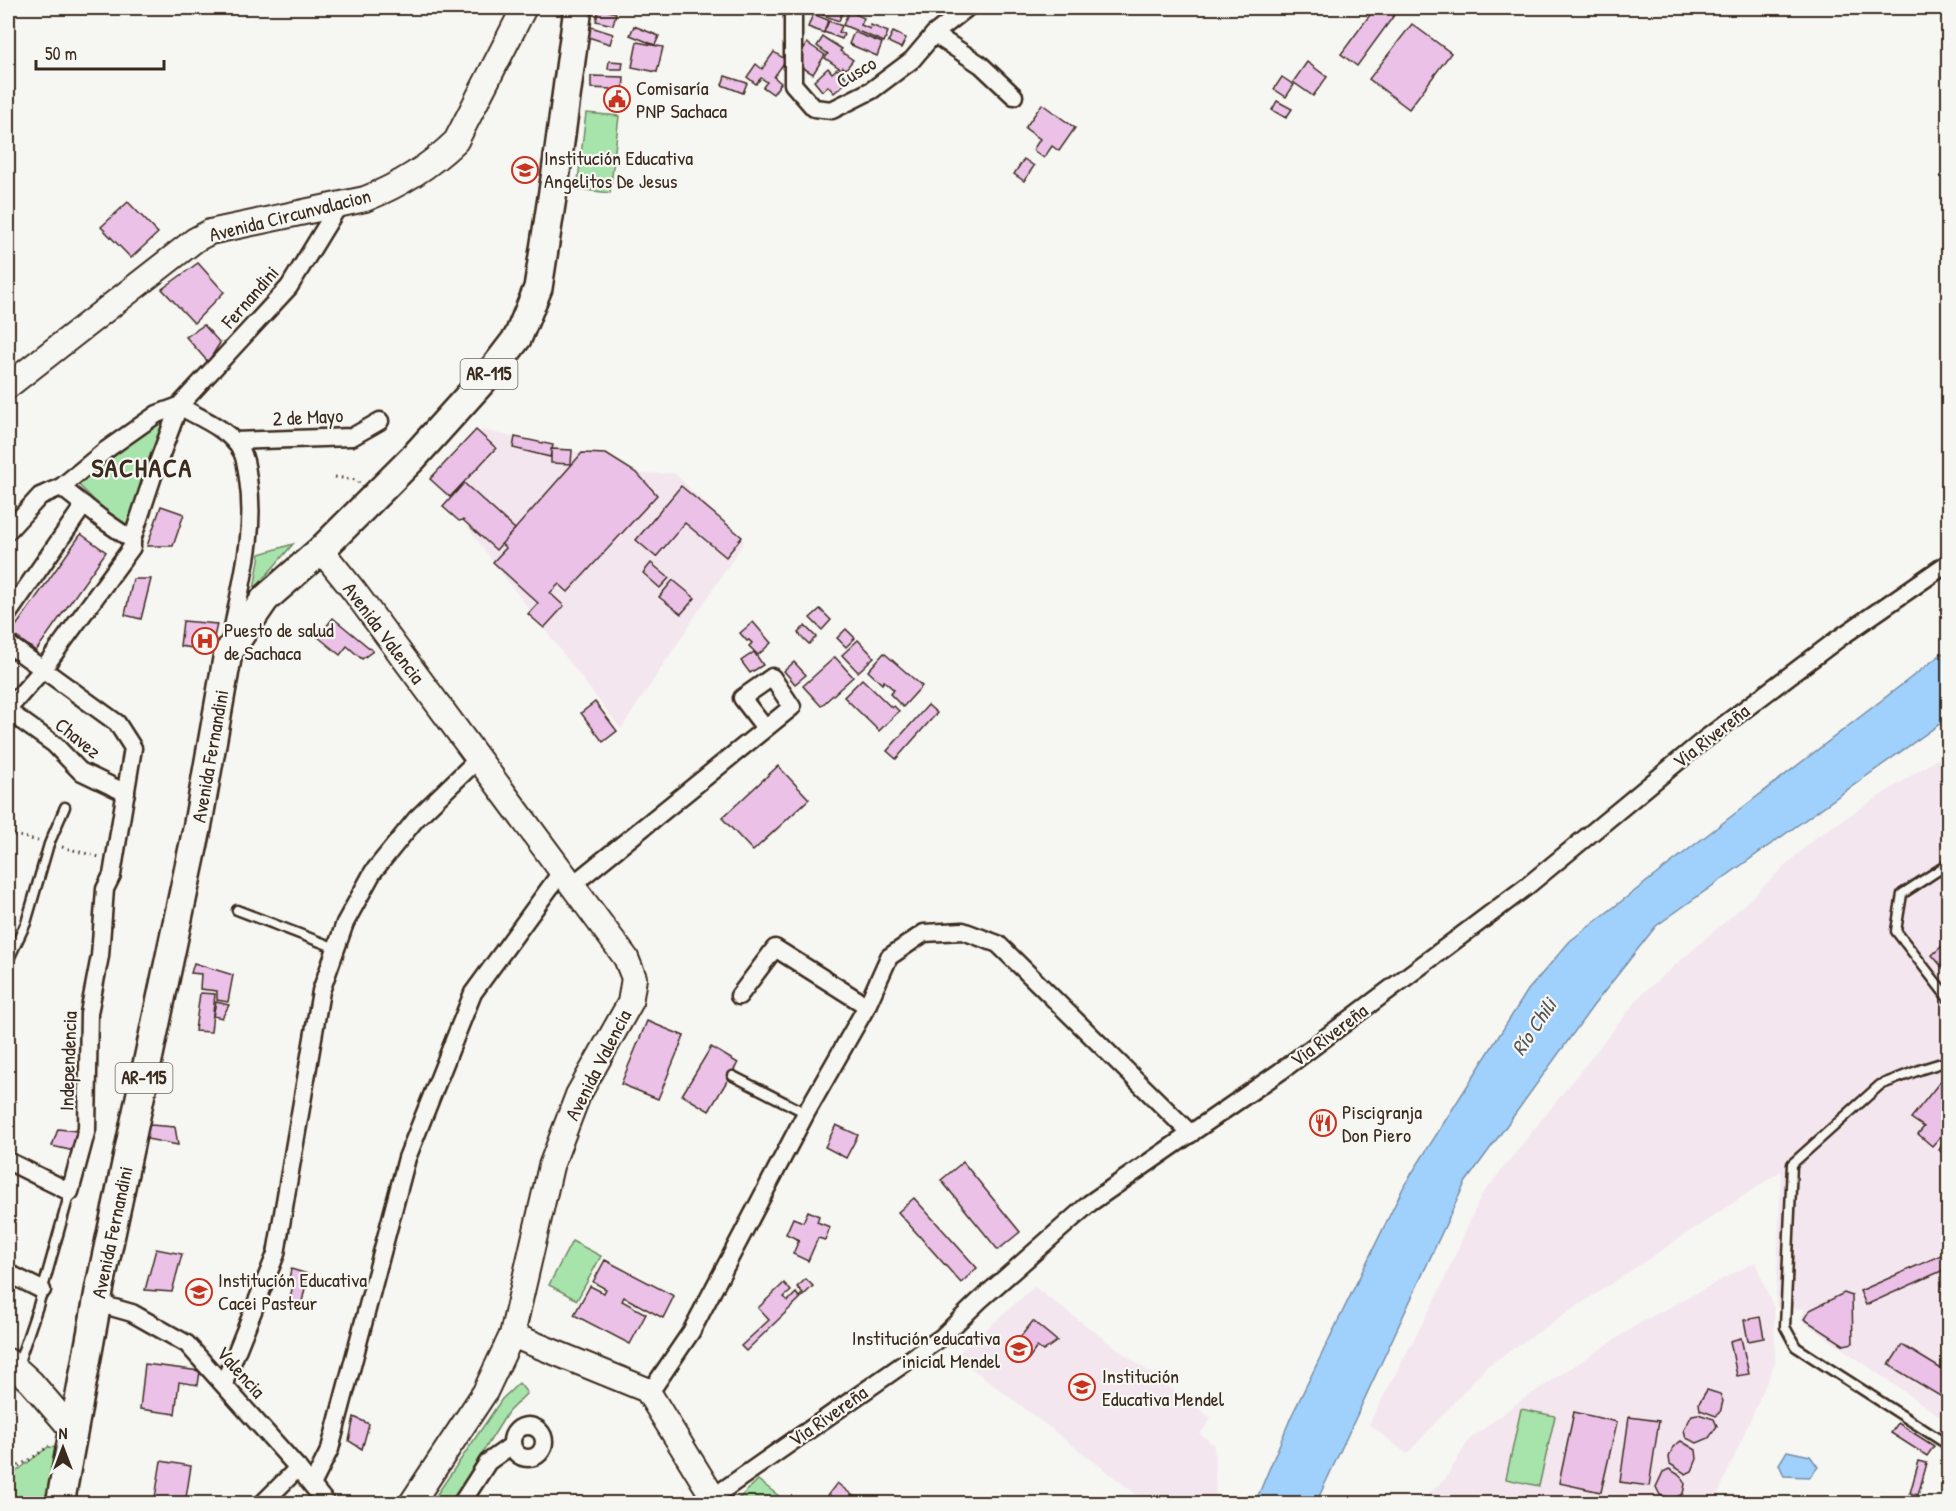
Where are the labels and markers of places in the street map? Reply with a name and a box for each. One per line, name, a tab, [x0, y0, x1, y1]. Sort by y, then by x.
place label: Comisaría PNP Sachaca	[636, 74, 727, 124]
public building icon: Comisaría PNP Sachaca	[602, 84, 632, 114]
place label: Institución Educativa Angelitos De Jesus	[544, 144, 693, 194]
school or university icon: Institución Educativa Angelitos De Jesus	[510, 155, 540, 185]
place label: Puesto de salud de Sachaca	[224, 616, 334, 666]
hospital icon: Puesto de salud de Sachaca	[190, 626, 220, 656]
place label: Piscigranja Don Piero	[1342, 1098, 1422, 1148]
restaurant icon: Piscigranja Don Piero	[1308, 1108, 1338, 1138]
place label: Institución Educativa Cacei Pasteur	[218, 1266, 367, 1316]
school or university icon: Institución Educativa Cacei Pasteur	[184, 1277, 214, 1307]
place label: Institución educativa inicial Mendel	[852, 1324, 1001, 1374]
school or university icon: Institución educativa inicial Mendel	[1004, 1334, 1034, 1364]
place label: Institución Educativa Mendel	[1102, 1362, 1225, 1412]
school or university icon: Institución Educativa Mendel	[1067, 1372, 1097, 1402]

